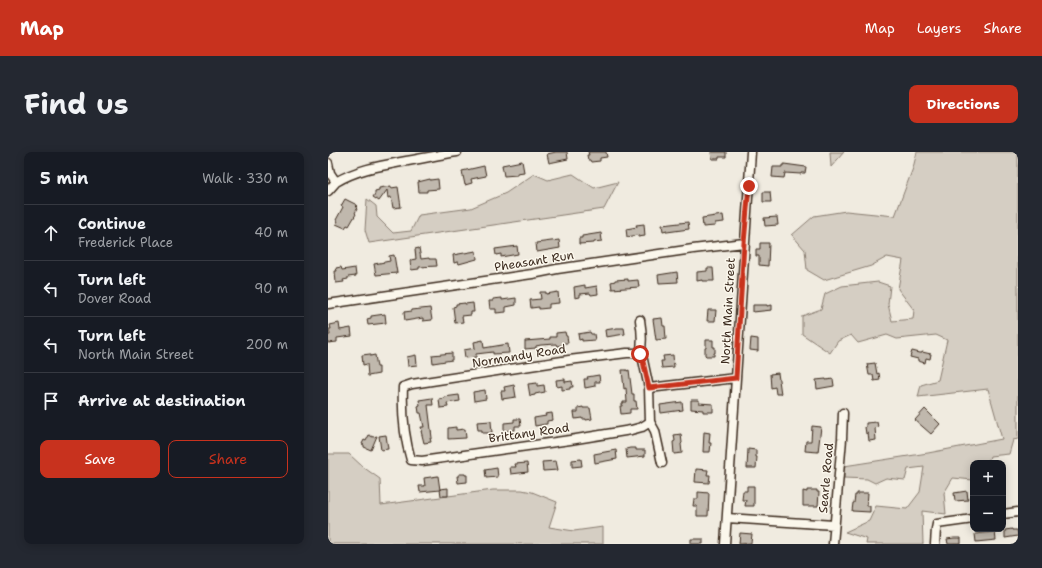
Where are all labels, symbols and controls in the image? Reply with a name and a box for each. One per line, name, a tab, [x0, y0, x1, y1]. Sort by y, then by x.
text: Map	[20, 16, 64, 41]
text: Map	[865, 19, 895, 37]
text: Layers	[917, 19, 961, 37]
text: Share	[983, 19, 1022, 37]
text: Find us	[24, 85, 129, 123]
button: Directions	[909, 85, 1018, 123]
text: 5 min	[40, 167, 88, 189]
text: Walk · 330 m	[202, 170, 288, 187]
route end	[740, 177, 758, 195]
text: Continue	[78, 214, 146, 234]
icon: ahead	[40, 222, 62, 244]
text: 40 m	[254, 224, 288, 241]
text: Frederick Place	[78, 234, 173, 251]
street label: Pheasant Run	[493, 247, 575, 275]
street label: North Main Street	[717, 257, 739, 365]
text: Turn left	[78, 270, 146, 290]
icon: left	[40, 278, 62, 300]
text: 90 m	[254, 280, 288, 297]
text: Dover Road	[78, 290, 151, 307]
text: Turn left	[78, 326, 146, 346]
icon: left	[40, 334, 62, 356]
text: 200 m	[246, 336, 288, 353]
street label: Normandy Road	[471, 341, 568, 371]
route start	[631, 345, 649, 363]
text: North Main Street	[78, 346, 194, 363]
icon: arrive	[40, 390, 62, 412]
text: Arrive at destination	[78, 391, 246, 411]
street label: Brittany Road	[488, 419, 571, 447]
button: Save	[40, 440, 160, 478]
button: Share	[168, 440, 288, 478]
street label: Searle Road	[815, 442, 837, 514]
map controls	[970, 460, 1006, 532]
button: +	[970, 460, 1006, 496]
button: −	[970, 496, 1006, 532]

